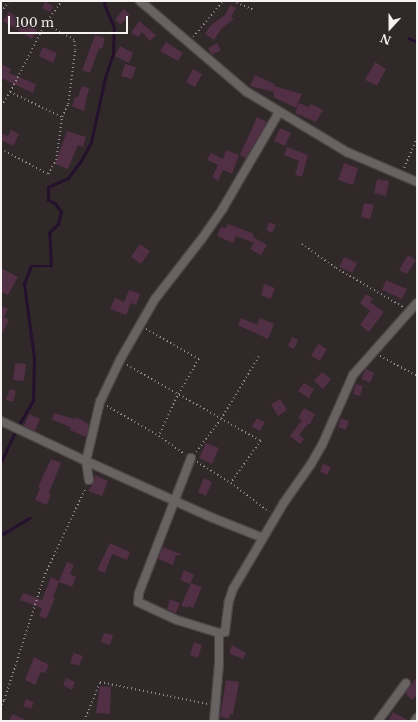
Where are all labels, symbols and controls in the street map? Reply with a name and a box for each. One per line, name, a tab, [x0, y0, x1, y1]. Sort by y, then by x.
scale bar	[10, 8, 130, 34]
north arrow	[370, 8, 410, 48]
text: 100 m	[15, 15, 54, 30]
text: N	[378, 31, 393, 48]

